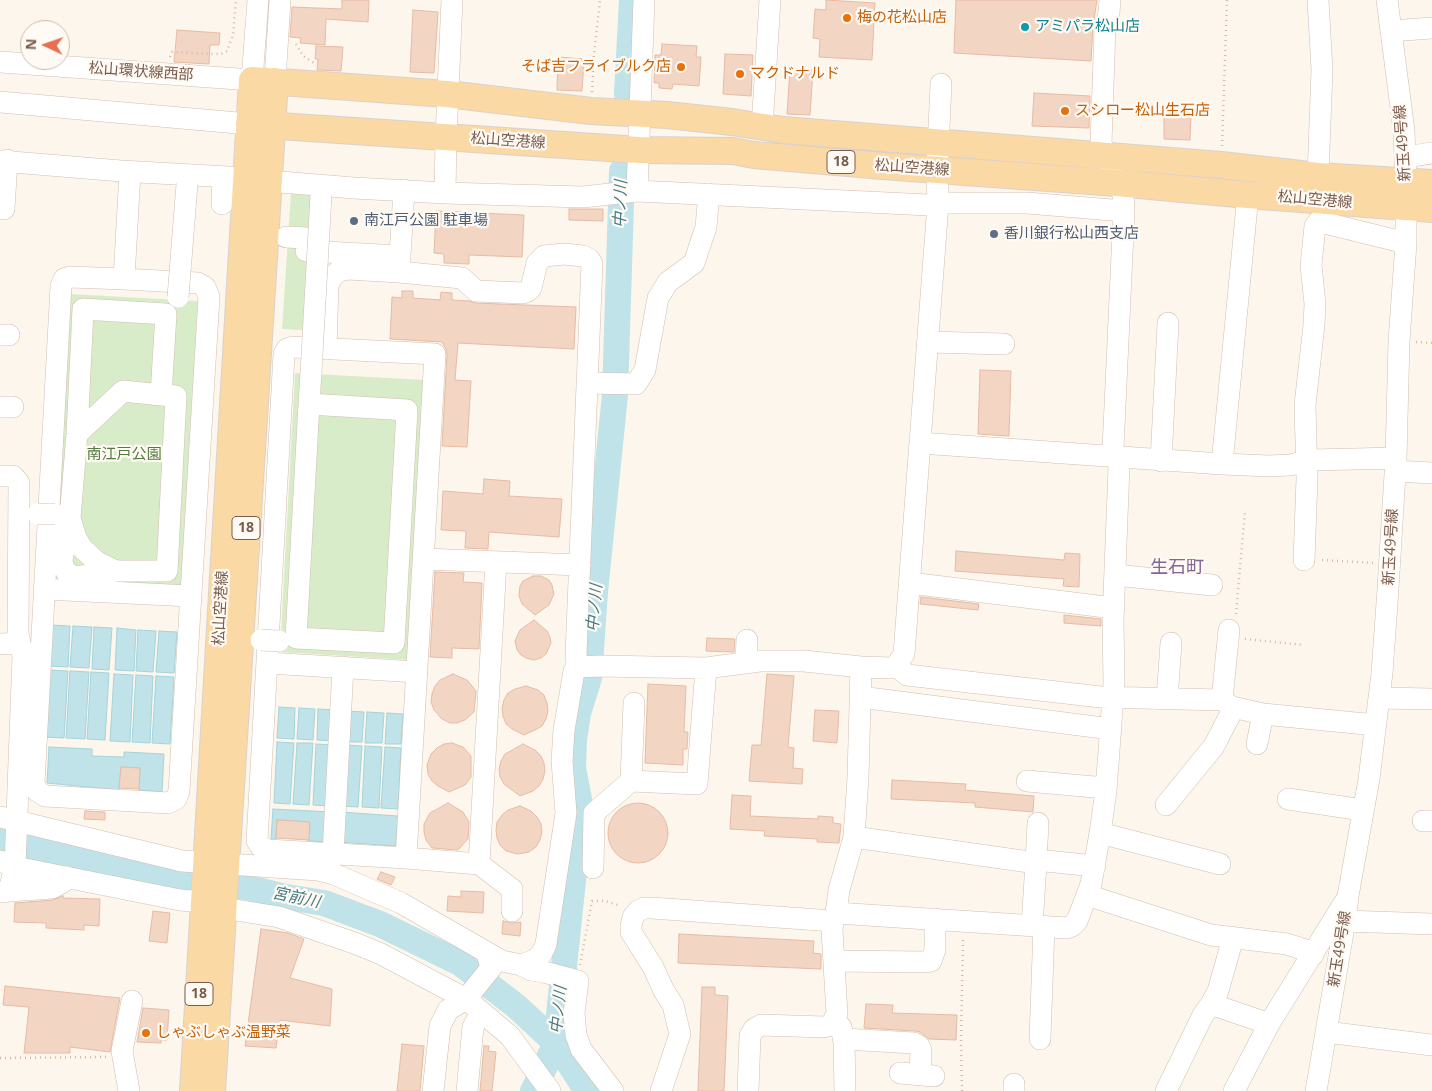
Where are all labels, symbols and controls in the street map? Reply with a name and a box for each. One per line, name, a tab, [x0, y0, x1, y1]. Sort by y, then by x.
place label: 梅の花松山店	[857, 9, 947, 27]
marker: 梅の花松山店	[841, 12, 853, 24]
place label: アミパラ松山店	[1035, 18, 1140, 36]
north arrow	[20, 20, 70, 70]
marker: アミパラ松山店	[1019, 21, 1031, 33]
text: N	[21, 38, 40, 50]
place label: そば吉フライブルク店	[521, 58, 671, 76]
street label: 松山環状線西部	[88, 59, 194, 85]
marker: そば吉フライブルク店	[675, 61, 687, 73]
place label: マクドナルド	[750, 65, 840, 83]
marker: マクドナルド	[734, 68, 746, 80]
place label: スシロー松山生石店	[1075, 102, 1210, 120]
street label: 新玉49号線	[1391, 104, 1415, 182]
marker: スシロー松山生石店	[1059, 105, 1071, 117]
street label: 松山空港線	[470, 129, 546, 153]
road number: 18	[827, 150, 855, 173]
street label: 松山空港線	[874, 156, 950, 180]
water label: 中ノ川	[611, 180, 631, 228]
street label: 松山空港線	[1277, 188, 1353, 212]
place label: 南江戸公園 駐車場	[364, 212, 488, 230]
marker: 南江戸公園 駐車場	[348, 215, 360, 227]
place label: 香川銀行松山西支店	[1004, 225, 1139, 243]
marker: 香川銀行松山西支店	[988, 228, 1000, 240]
park label: 南江戸公園	[87, 446, 161, 464]
street label: 新玉49号線	[1380, 508, 1402, 586]
road number: 18	[232, 516, 260, 540]
district label: 生石町	[1150, 557, 1204, 579]
street label: 松山空港線	[210, 570, 232, 646]
water label: 中ノ川	[583, 583, 607, 633]
water label: 宮前川	[271, 884, 321, 912]
street label: 新玉49号線	[1325, 909, 1355, 989]
road number: 18	[185, 982, 213, 1006]
water label: 中ノ川	[547, 985, 571, 1035]
place label: しゃぶしゃぶ温野菜	[156, 1024, 291, 1042]
marker: しゃぶしゃぶ温野菜	[140, 1027, 152, 1039]

